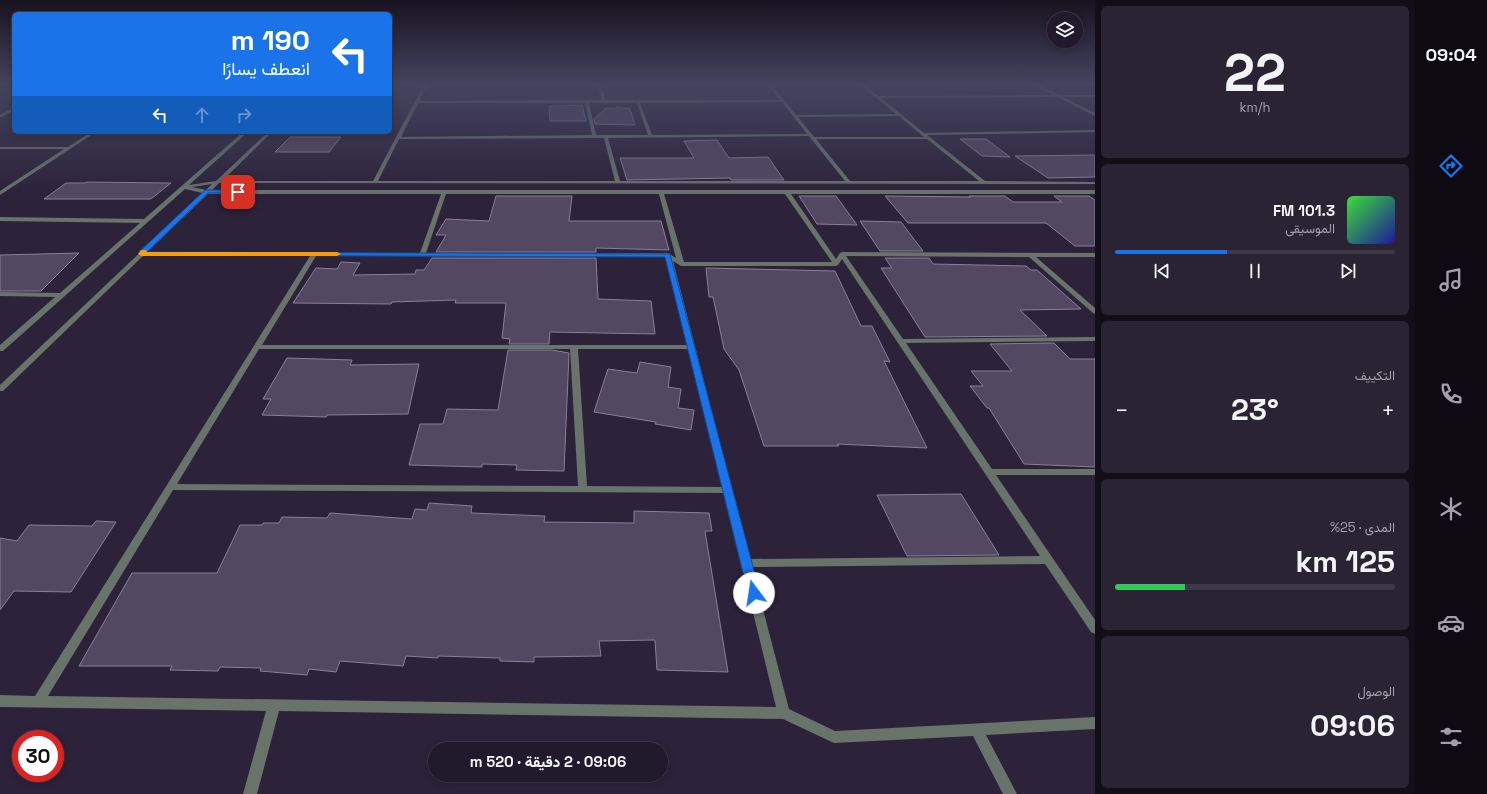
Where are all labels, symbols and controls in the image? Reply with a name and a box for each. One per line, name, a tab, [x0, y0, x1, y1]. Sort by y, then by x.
map controls	[1047, 12, 1083, 48]
button: layers	[1047, 12, 1083, 48]
text: 190 m	[231, 22, 310, 58]
icon: left	[324, 28, 376, 80]
text: 22	[1224, 40, 1286, 106]
text: 09:04	[1425, 43, 1477, 66]
text: انعطف يسارًا	[222, 57, 310, 80]
text: km/h	[1240, 99, 1270, 116]
icon: left	[149, 104, 171, 126]
icon: ahead	[191, 104, 213, 126]
icon: right	[233, 104, 255, 126]
icon: directions	[1437, 152, 1465, 180]
pin	[221, 175, 255, 209]
icon: arrive	[227, 181, 249, 203]
text: 101.3 FM	[1273, 201, 1335, 220]
text: الموسيقى	[1285, 220, 1335, 237]
icon: previous	[1151, 260, 1173, 282]
icon: pause	[1244, 260, 1266, 282]
icon: next	[1337, 260, 1359, 282]
icon: music	[1437, 266, 1465, 294]
text: التكييف	[1355, 367, 1395, 384]
icon: phone	[1437, 380, 1465, 408]
text: 23°	[1231, 390, 1279, 429]
text: −	[1115, 396, 1129, 424]
text: +	[1381, 396, 1395, 424]
icon: climate	[1437, 495, 1465, 523]
text: المدى · 25%	[1330, 519, 1395, 536]
text: 125 km	[1295, 542, 1395, 581]
position arrow	[733, 572, 775, 614]
icon: car	[1437, 609, 1465, 637]
text: الوصول	[1357, 683, 1395, 700]
text: 09:06	[1310, 706, 1395, 745]
icon: filters	[1437, 723, 1465, 751]
speed limit sign: 30	[12, 730, 64, 782]
text: 09:06 · 2 دقيقة · 520 m	[470, 752, 626, 771]

